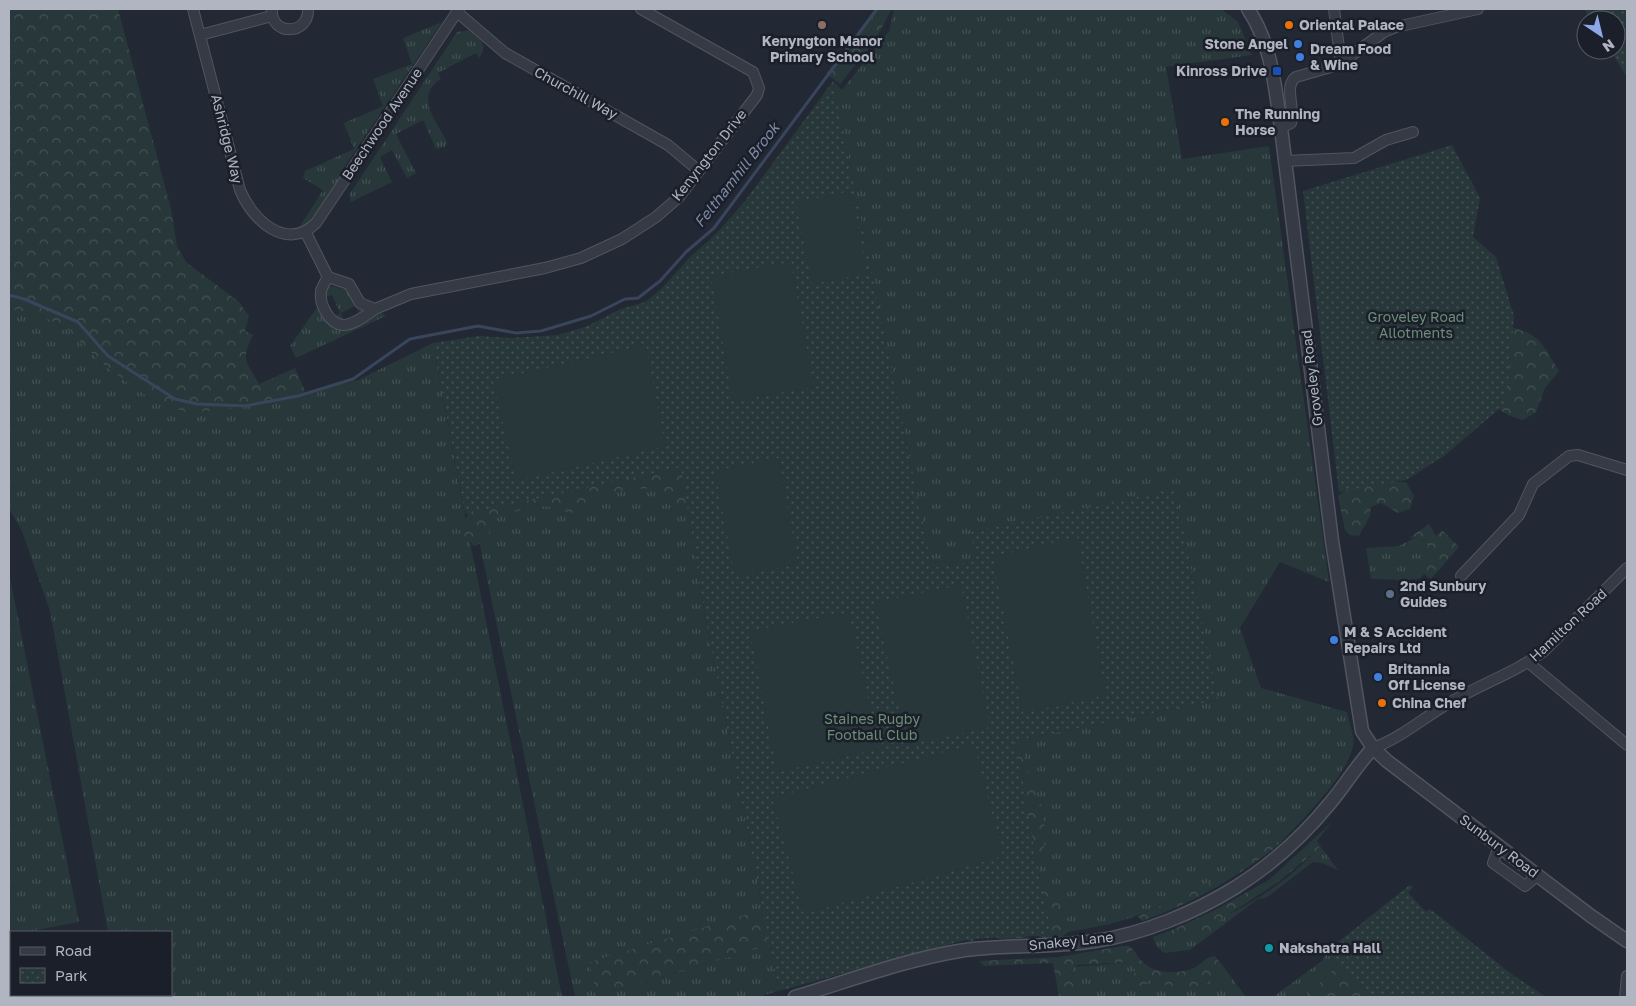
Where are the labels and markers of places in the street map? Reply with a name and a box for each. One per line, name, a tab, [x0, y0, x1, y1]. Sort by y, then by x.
place label: Oriental Palace	[1299, 16, 1404, 33]
marker: Kenyngton Manor Primary School	[816, 19, 828, 31]
marker: Oriental Palace	[1283, 19, 1295, 31]
place label: Kenyngton Manor Primary School	[762, 32, 883, 65]
place label: Stone Angel	[1205, 35, 1288, 52]
marker: Stone Angel	[1292, 38, 1304, 50]
place label: Dream Food & Wine	[1310, 40, 1391, 73]
marker: Dream Food & Wine	[1294, 51, 1306, 63]
place label: Kinross Drive	[1176, 62, 1267, 79]
marker: Kinross Drive	[1271, 65, 1283, 77]
place label: The Running Horse	[1235, 105, 1320, 138]
marker: The Running Horse	[1219, 116, 1231, 128]
place label: 2nd Sunbury Guides	[1400, 577, 1487, 610]
marker: 2nd Sunbury Guides	[1384, 588, 1396, 600]
place label: M & S Accident Repairs Ltd	[1344, 623, 1447, 656]
marker: M & S Accident Repairs Ltd	[1328, 634, 1340, 646]
place label: Britannia Off License	[1388, 660, 1465, 693]
marker: Britannia Off License	[1372, 671, 1384, 683]
place label: China Chef	[1392, 694, 1467, 711]
marker: China Chef	[1376, 697, 1388, 709]
place label: Nakshatra Hall	[1279, 939, 1381, 956]
marker: Nakshatra Hall	[1263, 942, 1275, 954]

